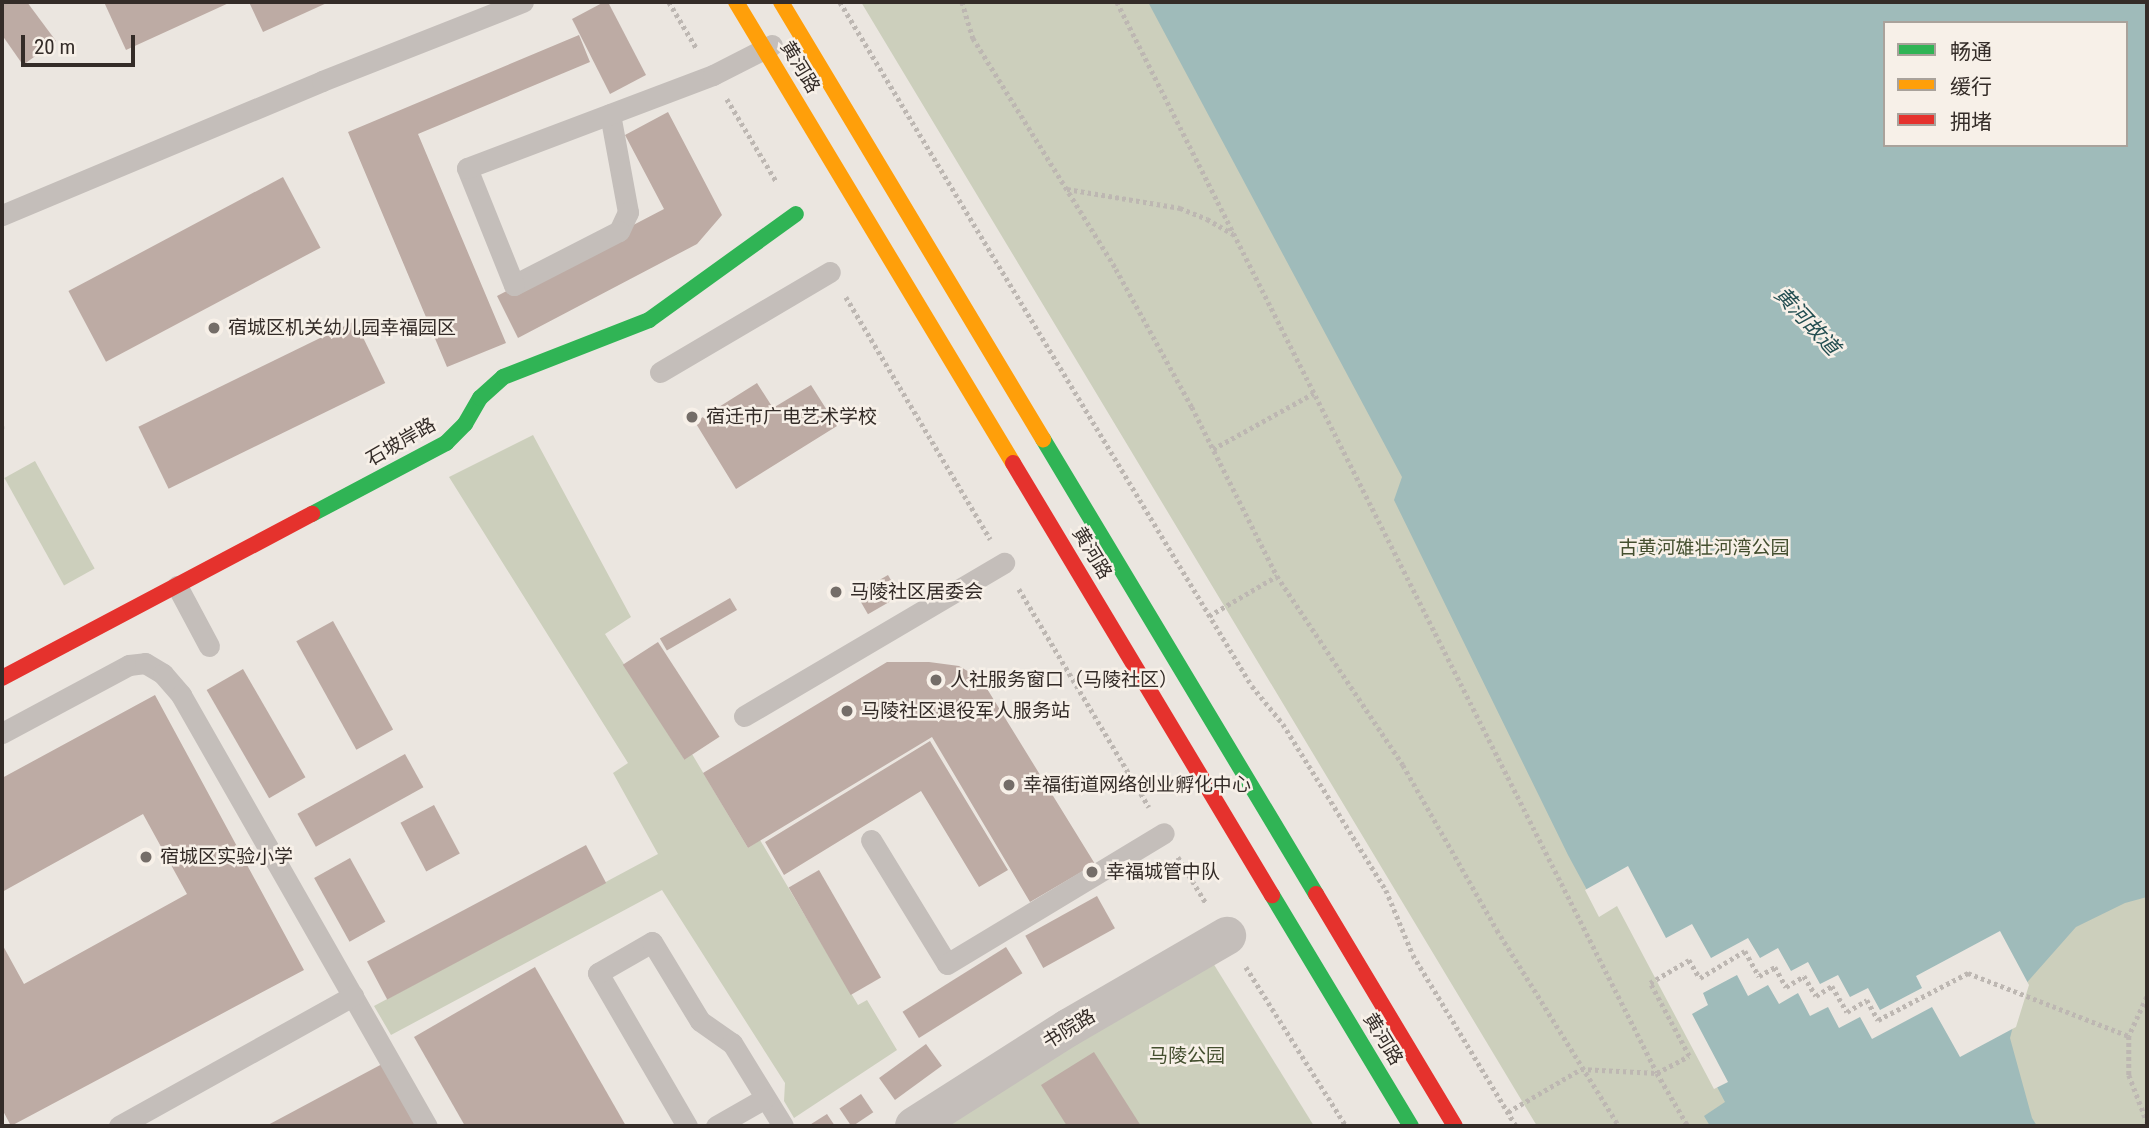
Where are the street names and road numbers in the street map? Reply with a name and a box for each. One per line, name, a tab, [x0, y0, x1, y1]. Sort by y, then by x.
street label: 黄河路	[776, 37, 824, 97]
street label: 石坡岸路	[362, 413, 440, 471]
street label: 黄河路	[1068, 523, 1116, 583]
street label: 书院路	[1039, 1005, 1099, 1053]
street label: 黄河路	[1359, 1009, 1407, 1069]

